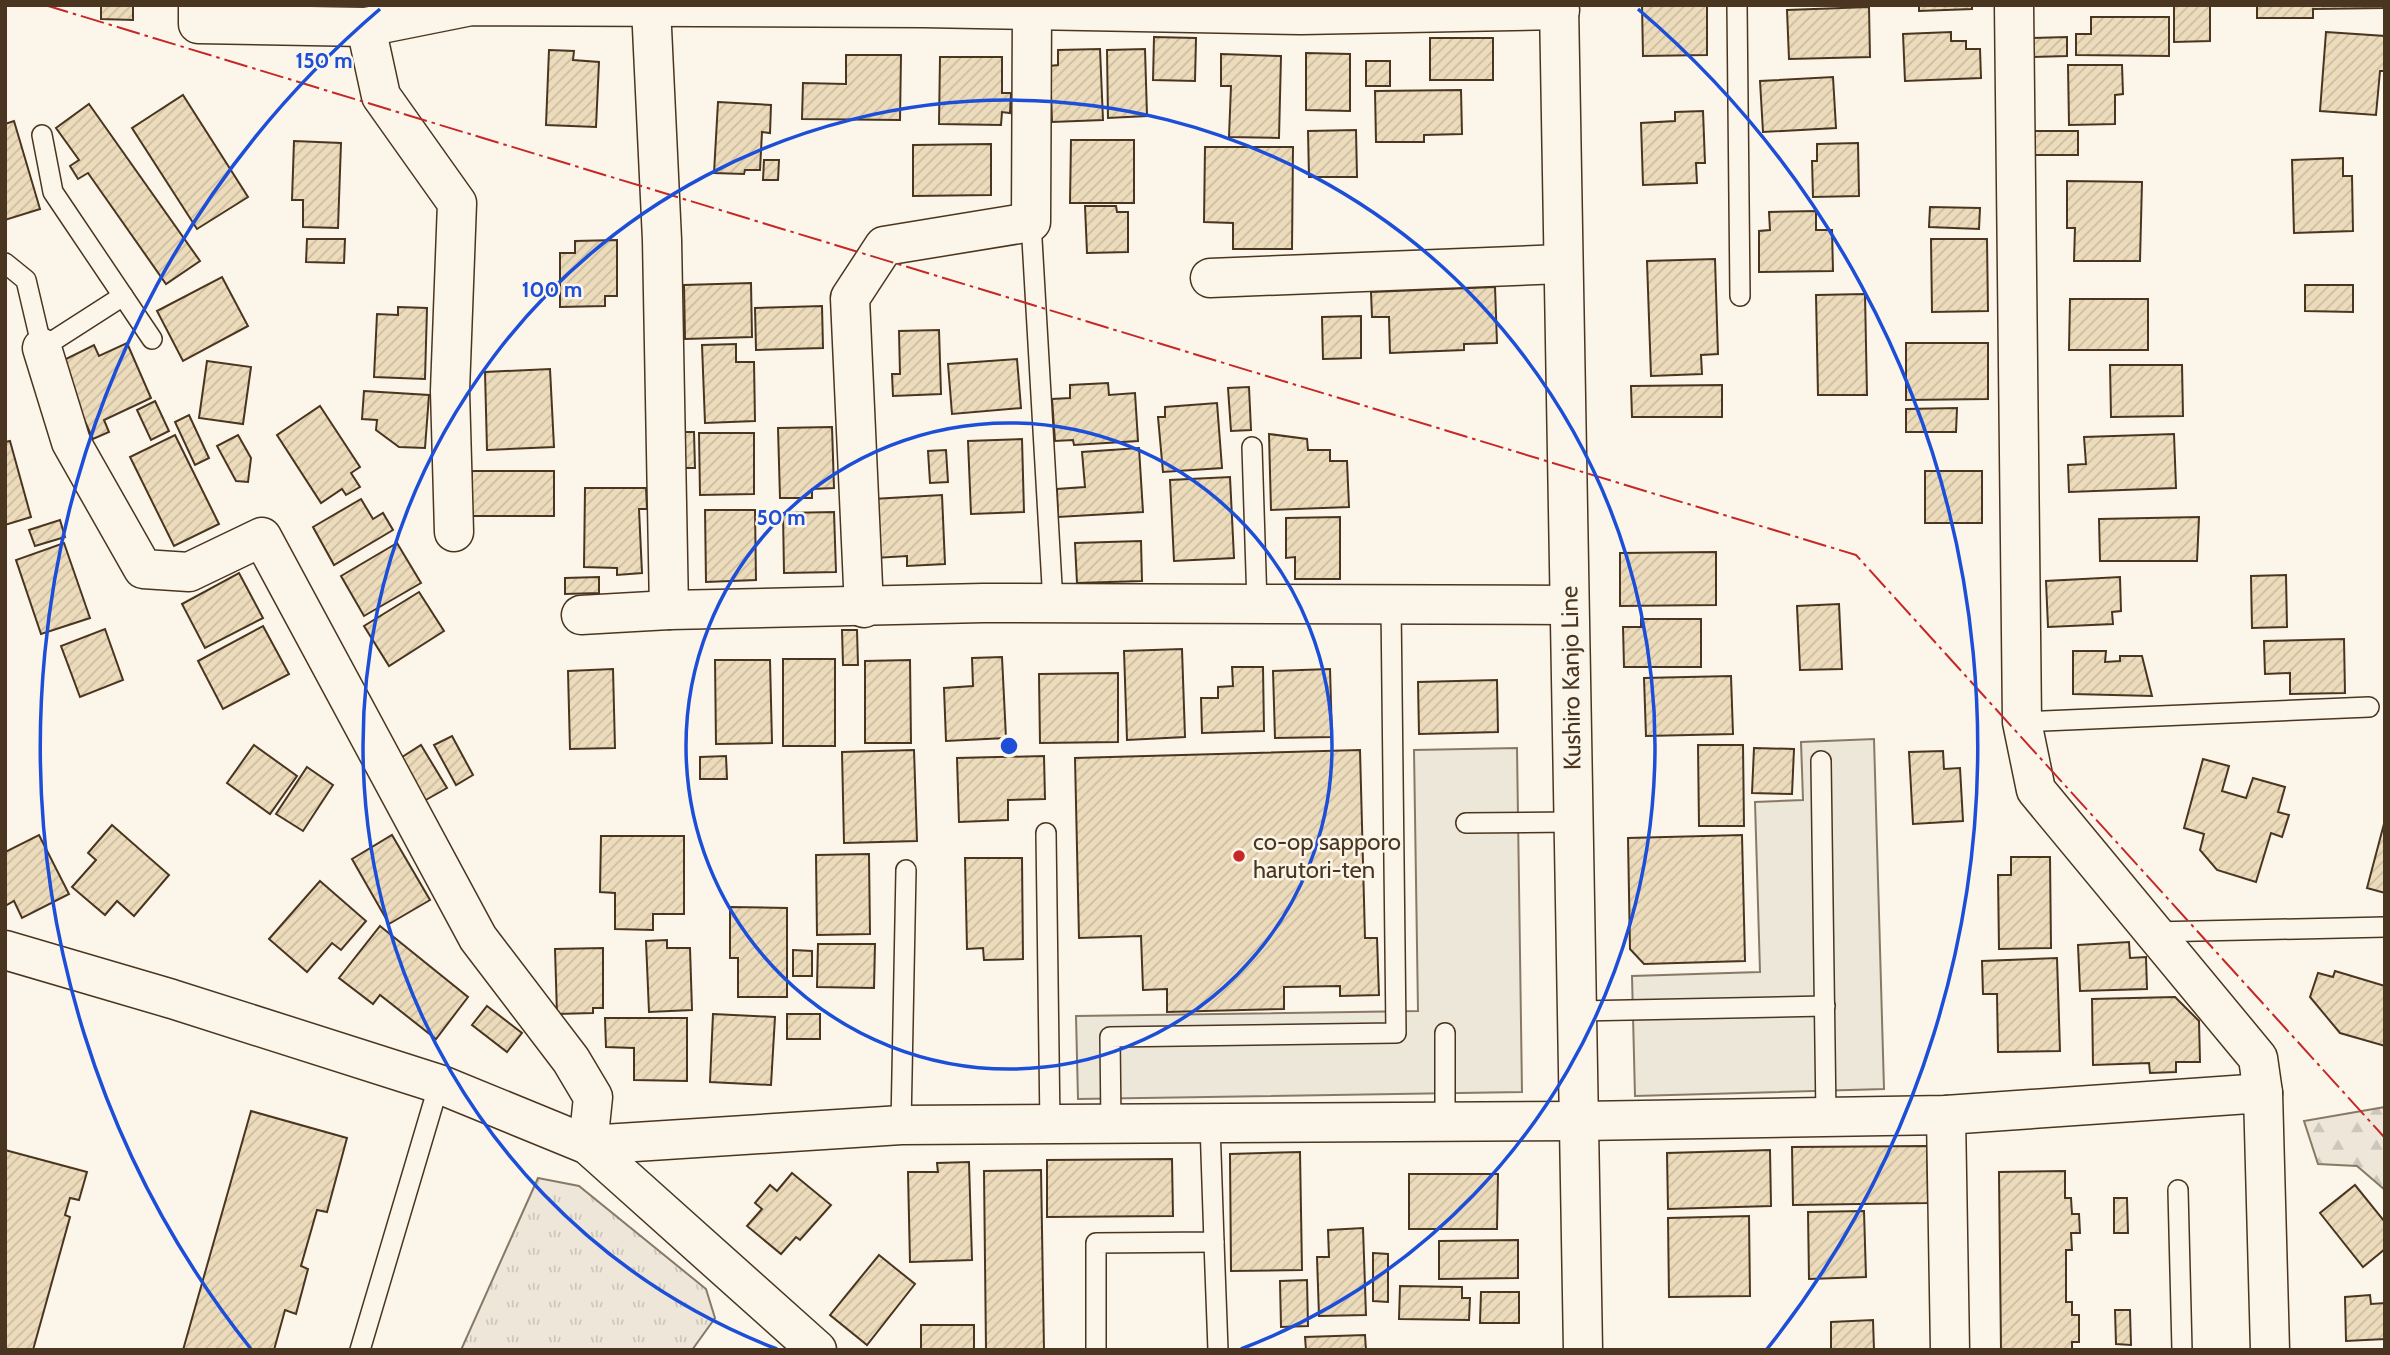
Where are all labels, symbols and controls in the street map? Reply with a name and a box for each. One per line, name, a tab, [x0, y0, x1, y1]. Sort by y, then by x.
text: 150 m	[296, 48, 352, 73]
text: 100 m	[522, 277, 582, 302]
text: 50 m	[756, 505, 806, 530]
street label: Kushiro Kanjo Line	[1554, 586, 1587, 771]
centre of rings	[997, 734, 1021, 758]
place label: co-op sapporo harutori-ten	[1253, 827, 1401, 884]
marker: co-op sapporo harutori-ten	[1231, 848, 1247, 864]

